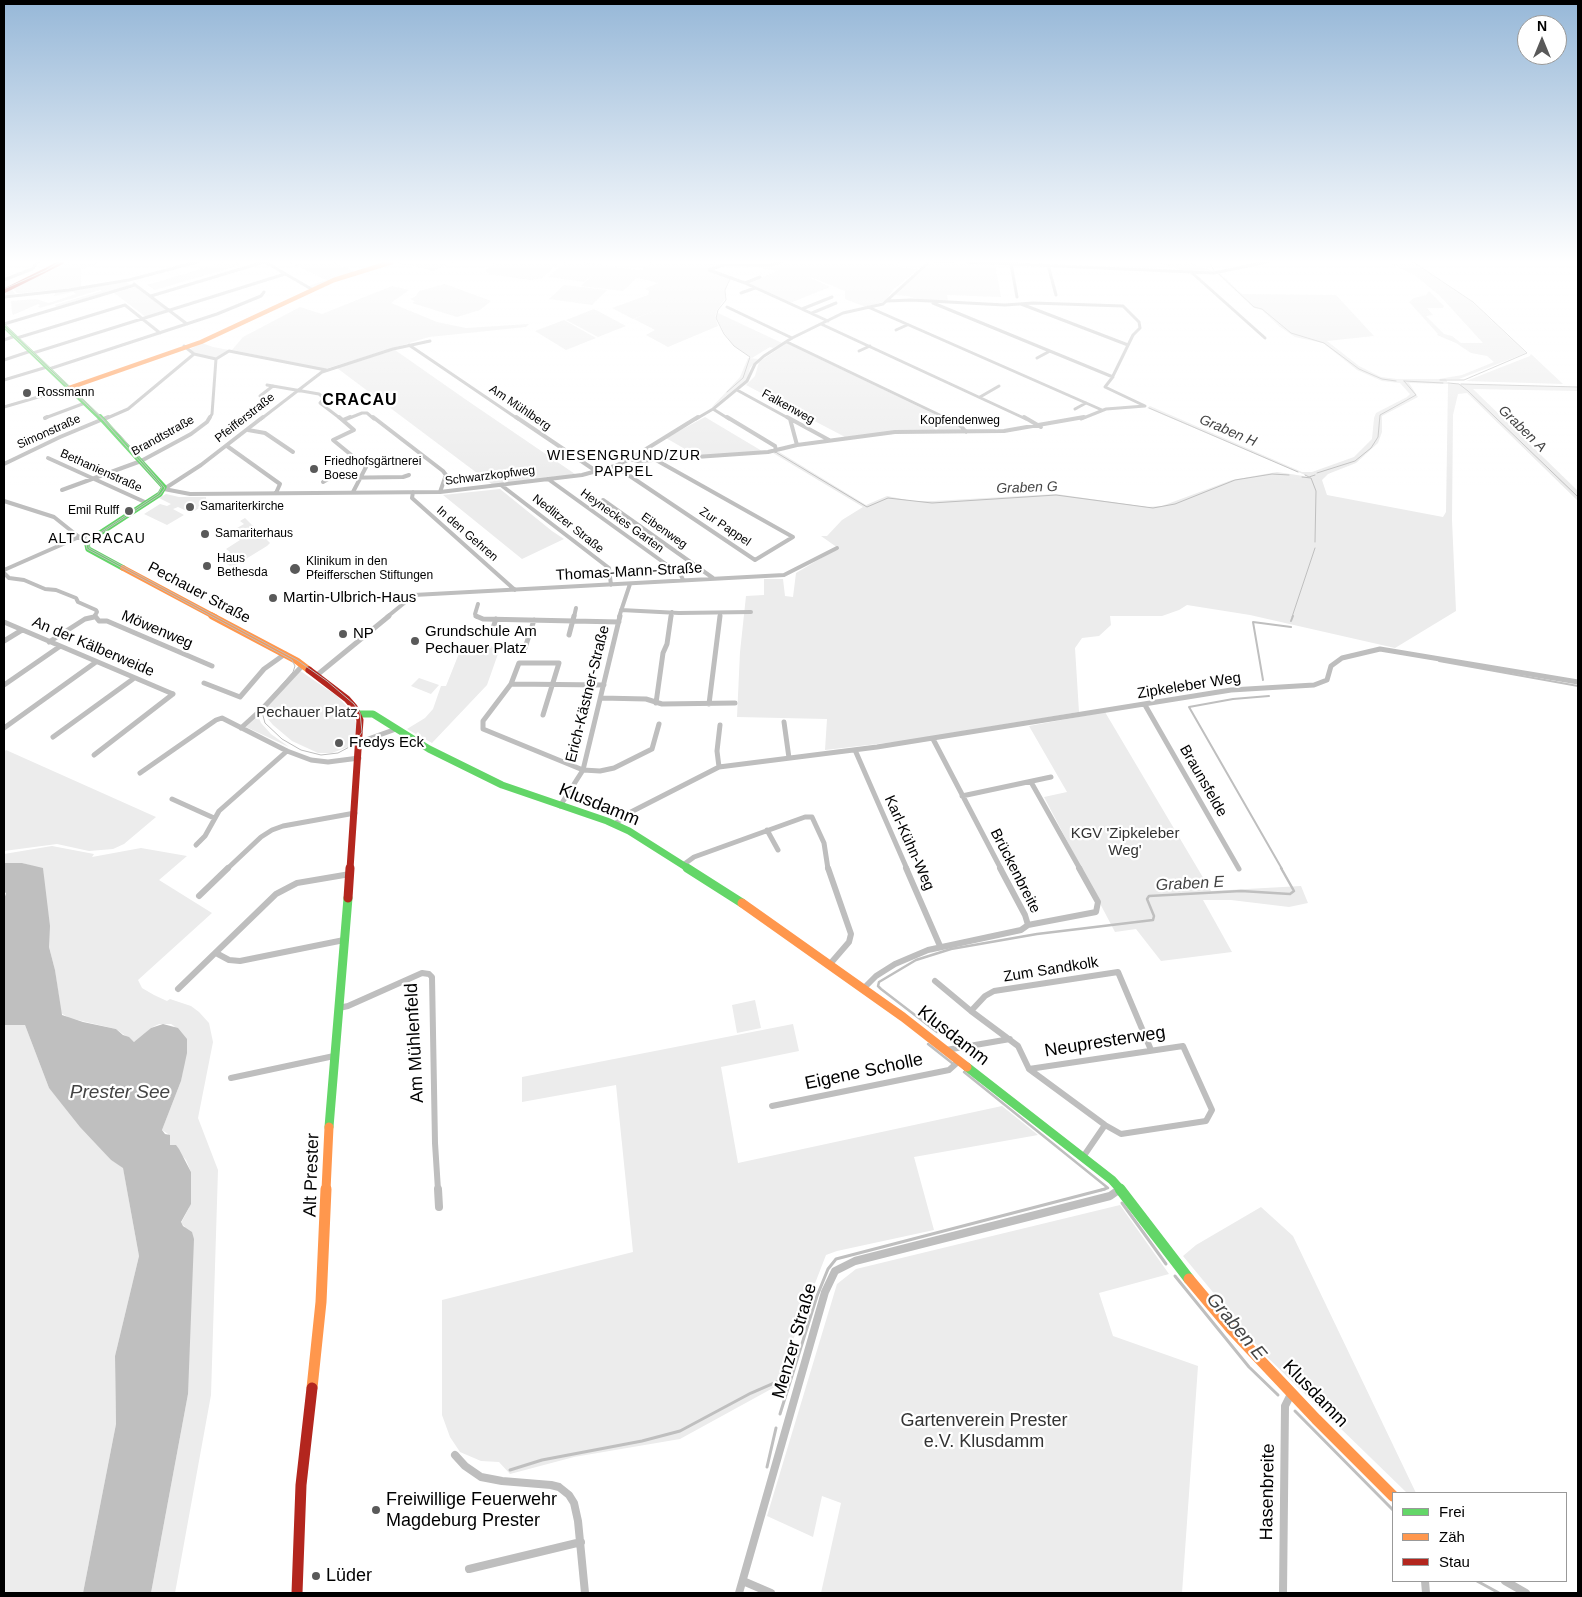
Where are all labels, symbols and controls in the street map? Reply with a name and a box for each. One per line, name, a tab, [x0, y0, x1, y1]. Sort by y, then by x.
north arrow	[1517, 15, 1567, 65]
text: N	[1537, 18, 1547, 34]
street label: Am Mühlberg	[486, 382, 554, 434]
place label: Rossmann	[37, 386, 94, 400]
marker: Rossmann	[21, 387, 33, 399]
street label: Falkenweg	[759, 387, 817, 427]
street label: Pfeifferstraße	[212, 390, 278, 446]
district label: CRACAU	[322, 391, 398, 411]
water label: Graben A	[1495, 402, 1549, 456]
water label: Graben H	[1197, 411, 1259, 451]
street label: Simonstraße	[15, 412, 83, 452]
street label: Brandtstraße	[129, 413, 197, 459]
street label: Kopfendenweg	[920, 414, 1000, 428]
street label: Bethanienstraße	[58, 447, 144, 495]
district label: WIESENGRUND/ZUR PAPPEL	[545, 448, 703, 481]
place label: Friedhofsgärtnerei Boese	[324, 455, 421, 483]
marker: Friedhofsgärtnerei Boese	[308, 463, 320, 475]
street label: Schwarzkopfweg	[444, 463, 536, 489]
water label: Graben G	[996, 479, 1058, 497]
street label: Heyneckes Garten	[578, 486, 666, 556]
street label: Nedlitzer Straße	[529, 492, 607, 556]
place label: Samariterkirche	[200, 500, 284, 514]
marker: Samariterkirche	[184, 501, 196, 513]
street label: In den Gehren	[433, 503, 501, 565]
place label: Emil Rulff	[68, 504, 119, 518]
marker: Emil Rulff	[123, 505, 135, 517]
street label: Zur Pappel	[697, 505, 753, 549]
street label: Eibenweg	[638, 510, 690, 552]
place label: Samariterhaus	[215, 527, 293, 541]
marker: Samariterhaus	[199, 528, 211, 540]
district label: ALT CRACAU	[47, 531, 147, 547]
place label: Haus Bethesda	[217, 552, 268, 580]
place label: Klinikum in den Pfeifferschen Stiftungen	[306, 555, 433, 583]
street label: Pechauer Straße	[145, 558, 253, 628]
street label: Thomas-Mann-Straße	[555, 559, 703, 585]
marker: Haus Bethesda	[201, 560, 213, 572]
marker: Klinikum in den Pfeifferschen Stiftungen	[288, 562, 302, 576]
place label: Martin-Ulbrich-Haus	[283, 589, 416, 607]
marker: Martin-Ulbrich-Haus	[267, 592, 279, 604]
street label: Möwenweg	[119, 607, 195, 653]
street label: An der Kälberweide	[29, 613, 157, 681]
place label: Grundschule Am Pechauer Platz	[425, 623, 537, 658]
street label: Erich-Kästner-Straße	[562, 623, 614, 765]
place label: NP	[353, 625, 374, 643]
marker: NP	[337, 628, 349, 640]
marker: Grundschule Am Pechauer Platz	[409, 635, 421, 647]
street label: Zipkeleber Weg	[1136, 669, 1242, 703]
park label: Pechauer Platz	[256, 704, 358, 722]
place label: Fredys Eck	[349, 734, 424, 752]
marker: Fredys Eck	[333, 737, 345, 749]
street label: Braunsfelde	[1175, 742, 1231, 820]
street label: Klusdamm	[556, 779, 642, 831]
street label: Karl-Kühn-Weg	[880, 793, 938, 893]
park label: KGV 'Zipkeleber Weg'	[1071, 825, 1179, 860]
street label: Brückenbreite	[986, 826, 1044, 916]
water label: Graben E	[1155, 873, 1225, 895]
street label: Zum Sandkolk	[1002, 954, 1100, 986]
street label: Am Mühlenfeld	[401, 982, 429, 1104]
street label: Klusdamm	[913, 1001, 993, 1071]
street label: Neupresterweg	[1043, 1022, 1167, 1062]
street label: Eigene Scholle	[803, 1049, 925, 1095]
water label: Prester See	[70, 1082, 170, 1104]
street label: Alt Prester	[300, 1133, 324, 1217]
street label: Menzer Straße	[768, 1281, 822, 1401]
water label: Graben E	[1201, 1289, 1271, 1365]
street label: Klusdamm	[1278, 1356, 1352, 1432]
park label: Gartenverein Prester e.V. Klusdamm	[900, 1410, 1068, 1452]
street label: Hasenbreite	[1256, 1443, 1280, 1541]
place label: Freiwillige Feuerwehr Magdeburg Prester	[386, 1489, 557, 1532]
legend	[1392, 1492, 1567, 1582]
text: Frei	[1439, 1503, 1465, 1520]
marker: Freiwillige Feuerwehr Magdeburg Prester	[370, 1504, 382, 1516]
text: Zäh	[1439, 1528, 1465, 1545]
text: Stau	[1439, 1553, 1470, 1570]
place label: Lüder	[326, 1565, 372, 1587]
marker: Lüder	[310, 1570, 322, 1582]

